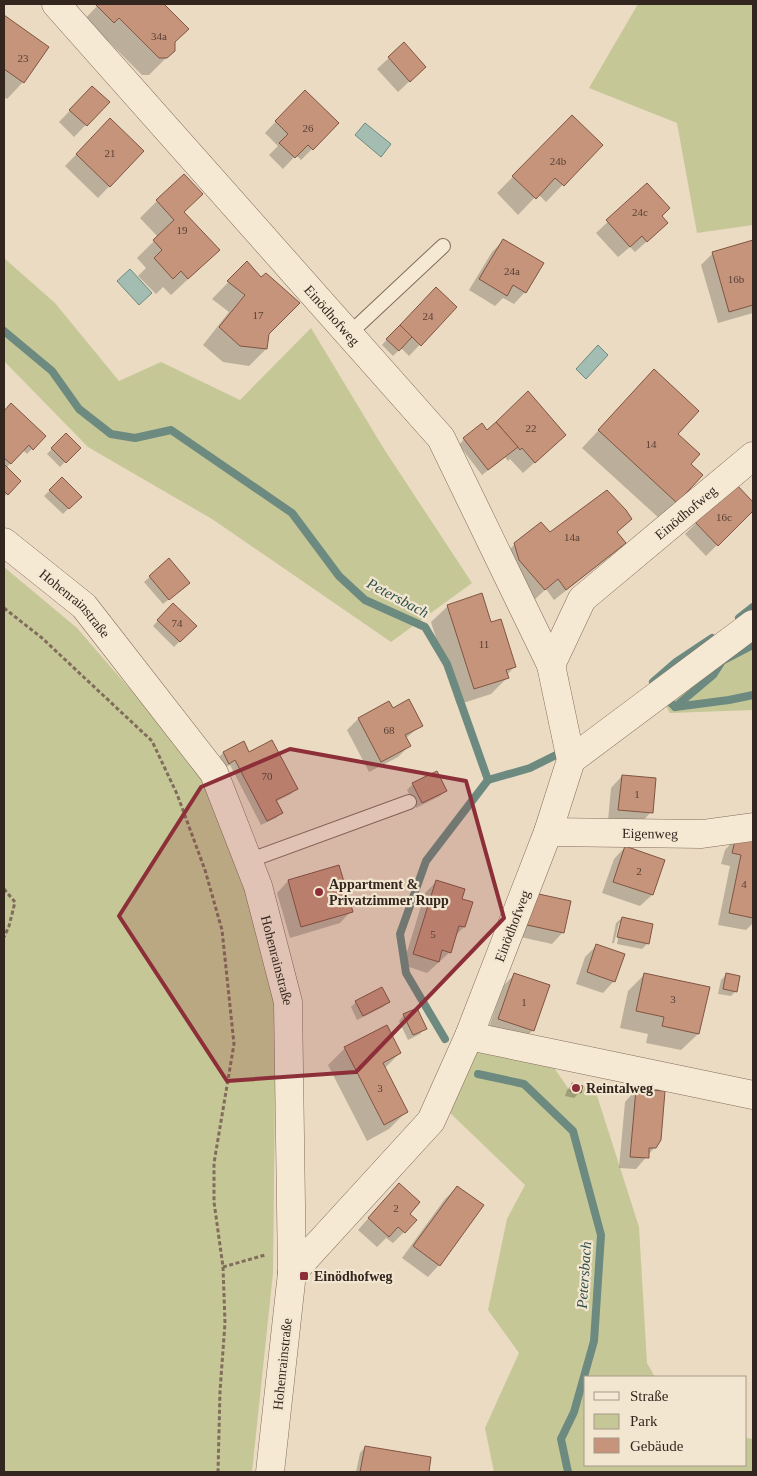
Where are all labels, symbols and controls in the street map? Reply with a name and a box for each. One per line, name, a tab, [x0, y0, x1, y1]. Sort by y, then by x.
house number: 34a	[151, 30, 167, 42]
house number: 23	[18, 52, 29, 64]
house number: 26	[303, 122, 314, 134]
house number: 21	[105, 147, 116, 159]
house number: 24b	[550, 155, 567, 167]
house number: 24c	[632, 206, 648, 218]
house number: 19	[177, 224, 188, 236]
house number: 24a	[504, 265, 520, 277]
house number: 16b	[728, 273, 745, 285]
street label: Einödhofweg	[301, 282, 362, 349]
house number: 17	[253, 309, 264, 321]
house number: 24	[423, 310, 434, 322]
house number: 22	[526, 422, 537, 434]
house number: 14	[646, 438, 657, 450]
street label: Einödhofweg	[652, 483, 720, 543]
house number: 16c	[716, 511, 732, 523]
house number: 14a	[564, 531, 580, 543]
street label: Hohenrainstraße	[36, 566, 113, 641]
water label: Petersbach	[364, 575, 432, 621]
house number: 74	[172, 617, 183, 629]
house number: 11	[479, 638, 489, 650]
house number: 68	[384, 724, 395, 736]
house number: 70	[262, 770, 273, 782]
house number: 1	[634, 788, 640, 800]
street label: Eigenweg	[622, 826, 678, 842]
house number: 2	[636, 865, 642, 877]
place label: Appartment & Privatzimmer Rupp	[329, 877, 449, 908]
house number: 4	[741, 878, 747, 890]
marker: Appartment & Privatzimmer Rupp	[313, 886, 325, 898]
street label: Einödhofweg	[492, 888, 533, 964]
street label: Hohenrainstraße	[258, 914, 295, 1005]
house number: 5	[430, 928, 436, 940]
house number: 3	[670, 993, 676, 1005]
house number: 1	[521, 996, 527, 1008]
place label: Reintalweg	[586, 1081, 653, 1096]
house number: 3	[377, 1082, 383, 1094]
marker: Reintalweg	[570, 1082, 582, 1094]
house number: 2	[393, 1202, 399, 1214]
water label: Petersbach	[574, 1241, 594, 1310]
place label: Einödhofweg	[314, 1269, 393, 1284]
marker: Einödhofweg	[298, 1270, 310, 1282]
street label: Hohenrainstraße	[270, 1317, 295, 1411]
legend	[584, 1376, 747, 1466]
text: Straße	[630, 1388, 669, 1404]
text: Park	[630, 1413, 658, 1429]
text: Gebäude	[630, 1438, 684, 1454]

